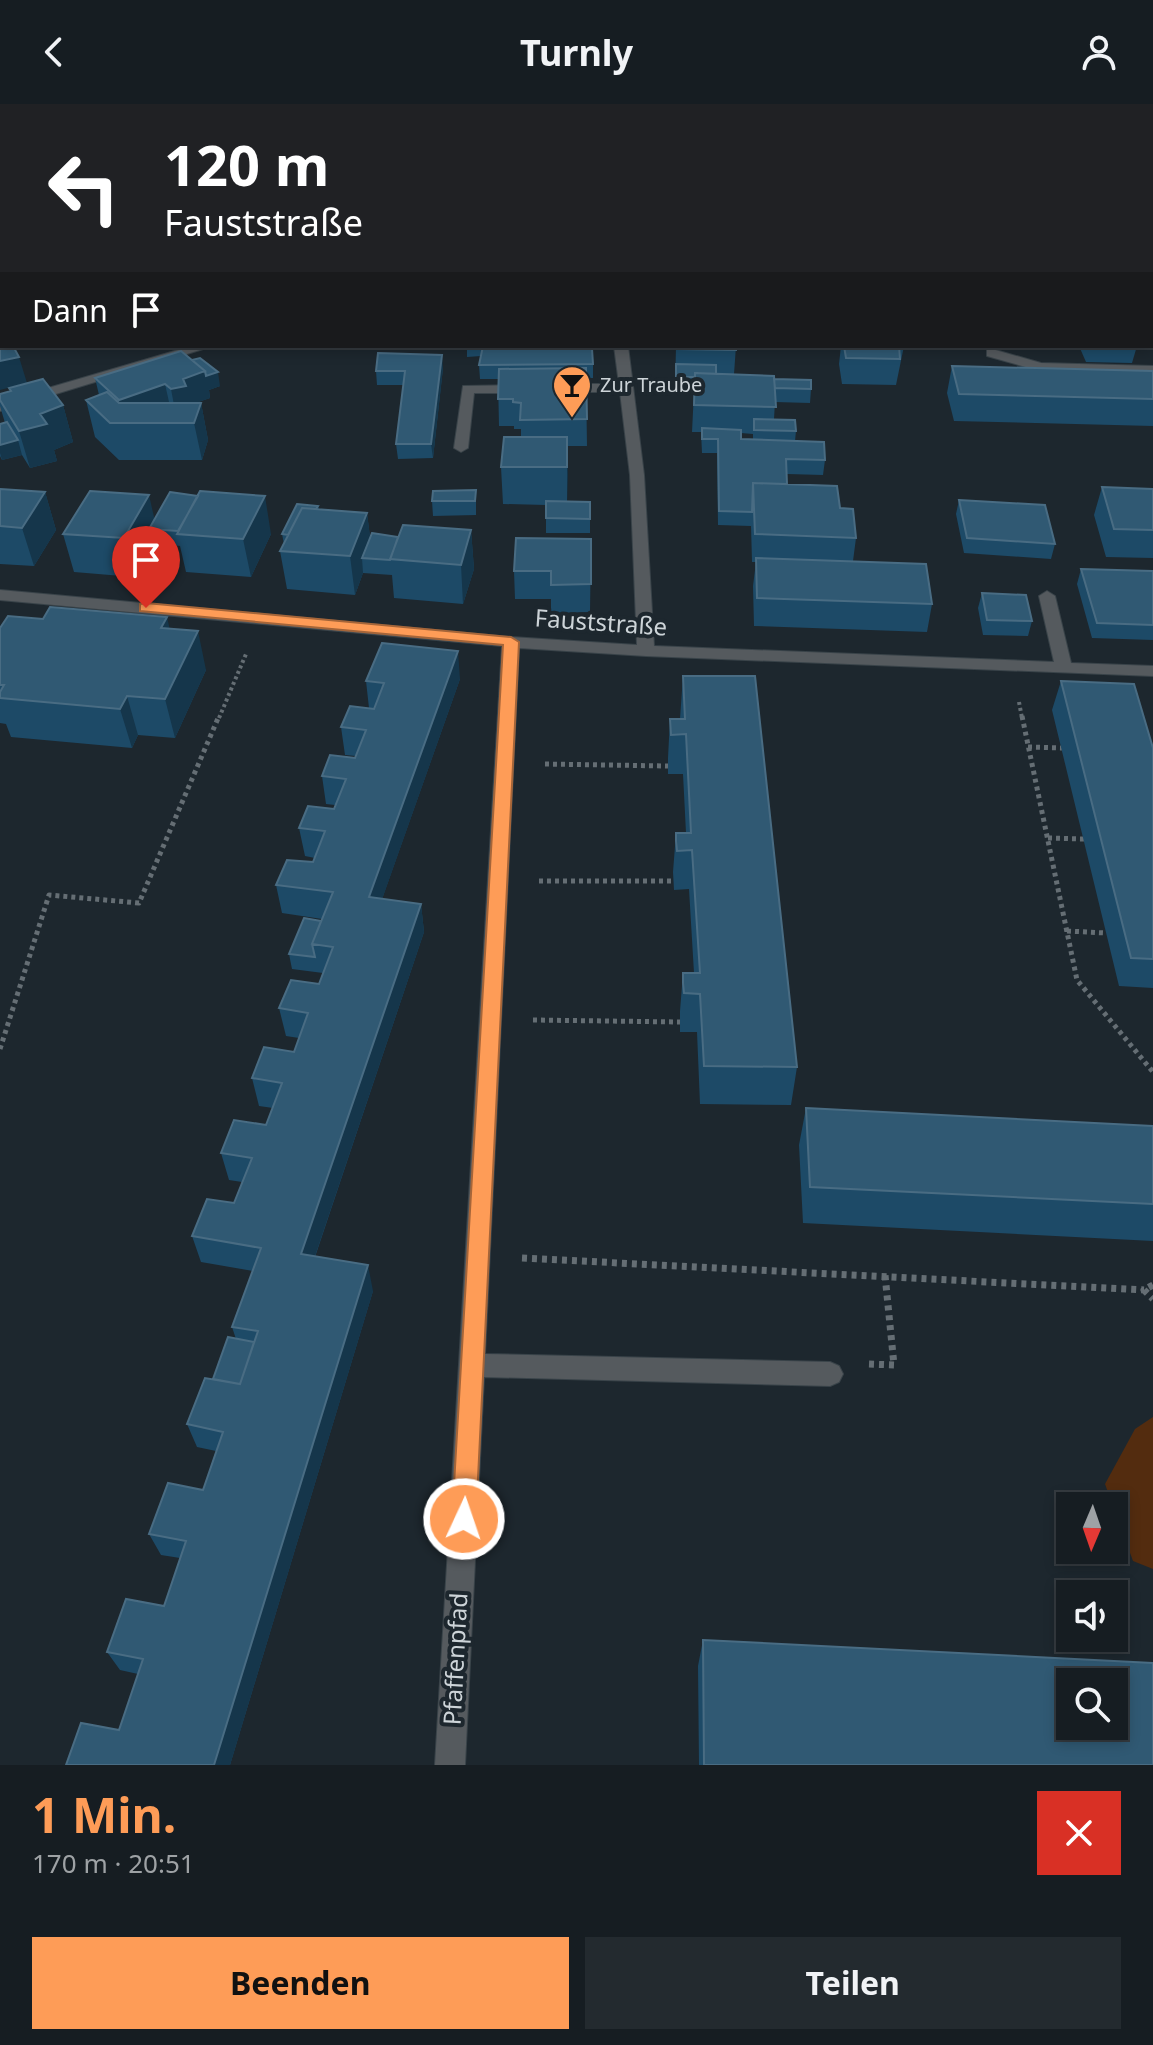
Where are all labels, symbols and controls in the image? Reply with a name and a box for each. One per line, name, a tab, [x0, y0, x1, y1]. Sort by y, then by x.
text: Turnly	[520, 28, 633, 77]
icon: back	[32, 30, 76, 74]
icon: person	[1077, 30, 1121, 74]
text: 120 m	[164, 126, 329, 202]
icon: left	[32, 136, 136, 240]
text: Fauststraße	[164, 198, 363, 247]
icon: arrive	[124, 288, 168, 332]
text: Dann	[32, 290, 108, 331]
bar icon: Zur Traube	[551, 364, 593, 419]
place label: Zur Traube	[600, 371, 702, 398]
pin	[112, 526, 180, 608]
icon: arrive	[124, 538, 168, 582]
street label: Fauststraße	[534, 600, 668, 643]
position arrow	[422, 1477, 506, 1561]
north arrow	[1056, 1492, 1128, 1564]
map controls	[1056, 1492, 1128, 1740]
button: sound	[1056, 1580, 1128, 1652]
street label: Pfaffenpfad	[435, 1592, 474, 1726]
button: search	[1056, 1668, 1128, 1740]
text: 1 Min.	[32, 1782, 176, 1847]
button: close	[1037, 1791, 1121, 1875]
text: 170 m · 20:51	[32, 1845, 195, 1881]
button: Beenden	[32, 1937, 569, 2029]
button: Teilen	[585, 1937, 1121, 2029]

